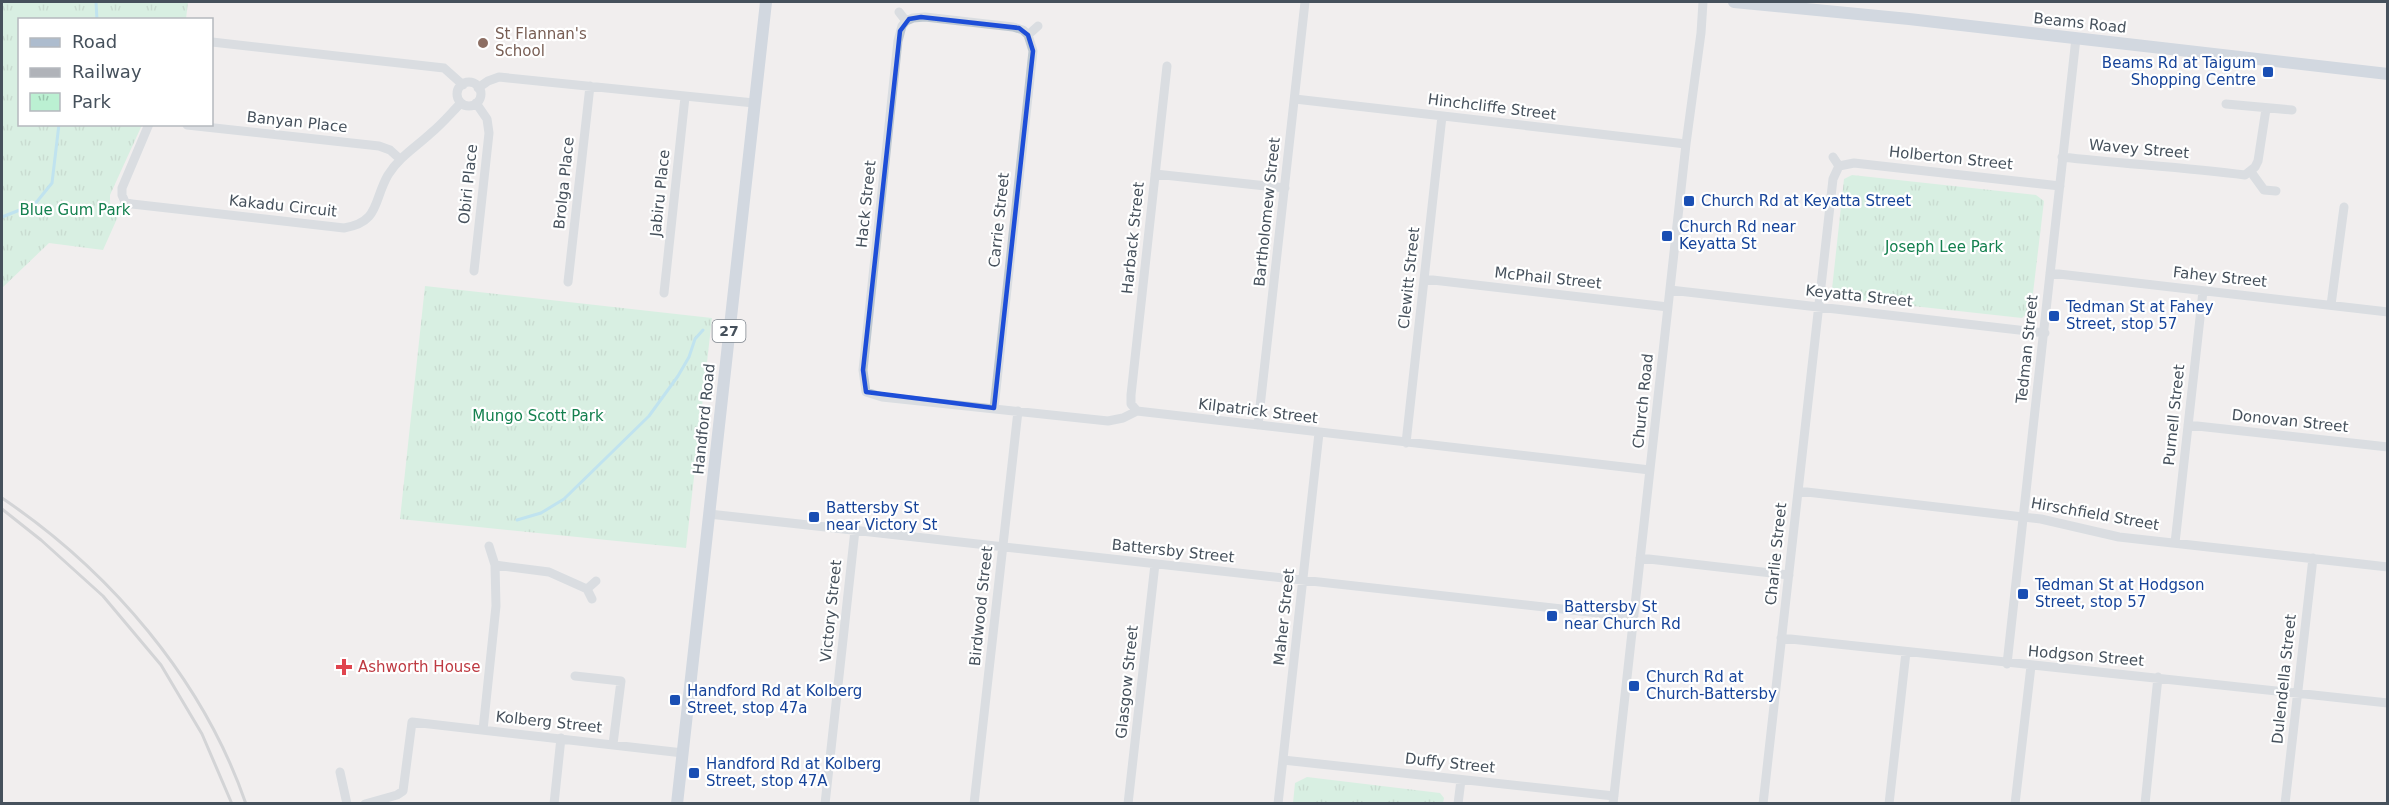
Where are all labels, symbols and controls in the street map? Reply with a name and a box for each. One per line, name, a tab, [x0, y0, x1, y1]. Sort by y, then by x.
street label: Beams Road	[2033, 9, 2127, 37]
legend	[18, 18, 213, 126]
place label: St Flannan's School	[495, 25, 587, 60]
text: Road	[72, 31, 117, 52]
marker: St Flannan's School	[476, 36, 490, 50]
place label: Beams Rd at Taigum Shopping Centre	[2102, 54, 2256, 89]
text: Railway	[72, 61, 142, 82]
marker: Beams Rd at Taigum Shopping Centre	[2261, 65, 2275, 79]
street label: Hinchcliffe Street	[1427, 90, 1557, 124]
text: Park	[72, 91, 111, 112]
street label: Banyan Place	[246, 108, 348, 136]
street label: Brolga Place	[550, 136, 578, 230]
street label: Bartholomew Street	[1250, 136, 1284, 288]
street label: Wavey Street	[2088, 136, 2190, 162]
street label: Obiri Place	[455, 143, 481, 225]
street label: Holberton Street	[1888, 143, 2014, 173]
street label: Jabiru Place	[646, 148, 674, 239]
street label: Hack Street	[852, 159, 880, 249]
street label: Carrie Street	[985, 171, 1013, 268]
street label: Harback Street	[1118, 181, 1148, 295]
street label: Kakadu Circuit	[228, 191, 338, 221]
place label: Church Rd at Keyatta Street	[1701, 192, 1911, 210]
marker: Church Rd at Keyatta Street	[1682, 194, 1696, 208]
park label: Blue Gum Park	[20, 201, 131, 219]
place label: Church Rd near Keyatta St	[1679, 218, 1796, 253]
street label: Clewitt Street	[1395, 226, 1423, 330]
marker: Church Rd near Keyatta St	[1660, 229, 1674, 243]
park label: Joseph Lee Park	[1884, 238, 2003, 256]
street label: McPhail Street	[1494, 263, 1603, 293]
street label: Fahey Street	[2172, 263, 2268, 291]
street label: Keyatta Street	[1805, 281, 1914, 311]
street label: Tedman Street	[2012, 294, 2042, 405]
place label: Tedman St at Fahey Street, stop 57	[2065, 298, 2214, 333]
marker: Tedman St at Fahey Street, stop 57	[2047, 309, 2061, 323]
road number: 27	[712, 320, 746, 342]
street label: Church Road	[1629, 353, 1657, 449]
street label: Handford Road	[689, 362, 719, 476]
street label: Purnell Street	[2160, 363, 2188, 466]
street label: Kilpatrick Street	[1197, 395, 1319, 427]
street label: Donovan Street	[2231, 406, 2349, 436]
park label: Mungo Scott Park	[472, 407, 604, 425]
street label: Hirschfield Street	[2029, 494, 2161, 534]
place label: Battersby St near Victory St	[826, 499, 938, 534]
street label: Charlie Street	[1762, 502, 1790, 606]
marker: Battersby St near Victory St	[807, 510, 821, 524]
street label: Battersby Street	[1111, 536, 1235, 566]
street label: Birdwood Street	[966, 545, 996, 667]
street label: Victory Street	[817, 559, 845, 663]
street label: Maher Street	[1270, 568, 1298, 666]
place label: Tedman St at Hodgson Street, stop 57	[2034, 576, 2204, 611]
marker: Tedman St at Hodgson Street, stop 57	[2016, 587, 2030, 601]
place label: Battersby St near Church Rd	[1564, 598, 1681, 633]
marker: Battersby St near Church Rd	[1545, 609, 1559, 623]
street label: Dulendella Street	[2268, 613, 2300, 745]
street label: Glasgow Street	[1112, 624, 1142, 740]
street label: Hodgson Street	[2027, 642, 2145, 670]
marker: Ashworth House	[335, 658, 353, 676]
place label: Ashworth House	[358, 658, 480, 676]
place label: Church Rd at Church-Battersby	[1646, 668, 1777, 703]
marker: Church Rd at Church-Battersby	[1627, 679, 1641, 693]
place label: Handford Rd at Kolberg Street, stop 47a	[687, 682, 862, 717]
marker: Handford Rd at Kolberg Street, stop 47a	[668, 693, 682, 707]
street label: Kolberg Street	[495, 707, 603, 737]
street label: Duffy Street	[1404, 749, 1496, 777]
place label: Handford Rd at Kolberg Street, stop 47A	[706, 755, 881, 790]
marker: Handford Rd at Kolberg Street, stop 47A	[687, 766, 701, 780]

